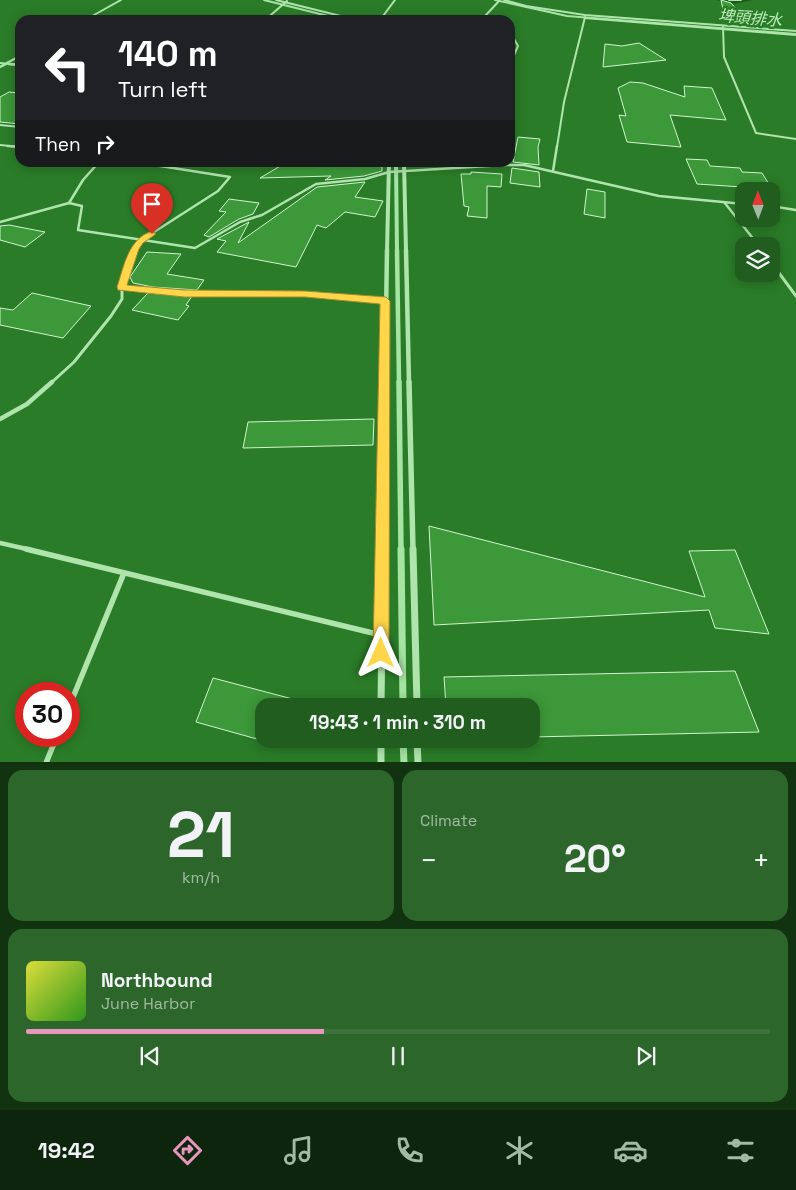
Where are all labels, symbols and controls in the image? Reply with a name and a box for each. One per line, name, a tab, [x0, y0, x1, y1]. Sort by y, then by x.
water label: 埤頭排水	[717, 5, 784, 31]
text: 140 m	[118, 32, 218, 76]
icon: left	[35, 35, 100, 100]
text: Turn left	[118, 75, 208, 103]
icon: right	[91, 130, 119, 158]
text: Then	[35, 132, 81, 157]
north arrow	[735, 182, 780, 228]
map controls	[735, 182, 780, 282]
pin	[131, 183, 173, 234]
icon: arrive	[138, 190, 166, 218]
button: layers	[735, 237, 780, 282]
position arrow	[354, 626, 406, 678]
speed limit sign: 30	[15, 682, 80, 747]
text: 19:43 · 1 min · 310 m	[309, 710, 486, 735]
text: 21	[167, 793, 235, 876]
text: Climate	[420, 810, 477, 831]
text: 20°	[564, 835, 626, 883]
text: −	[420, 842, 437, 878]
text: +	[753, 842, 770, 878]
text: km/h	[182, 867, 220, 888]
text: Northbound	[101, 968, 213, 993]
text: June Harbor	[101, 993, 195, 1014]
icon: previous	[136, 1042, 164, 1070]
icon: pause	[384, 1042, 412, 1070]
icon: next	[632, 1042, 660, 1070]
icon: directions	[170, 1133, 205, 1168]
icon: music	[281, 1133, 316, 1168]
icon: phone	[392, 1133, 427, 1168]
icon: climate	[502, 1133, 537, 1168]
icon: car	[613, 1133, 648, 1168]
icon: filters	[723, 1133, 758, 1168]
text: 19:42	[38, 1136, 95, 1164]

